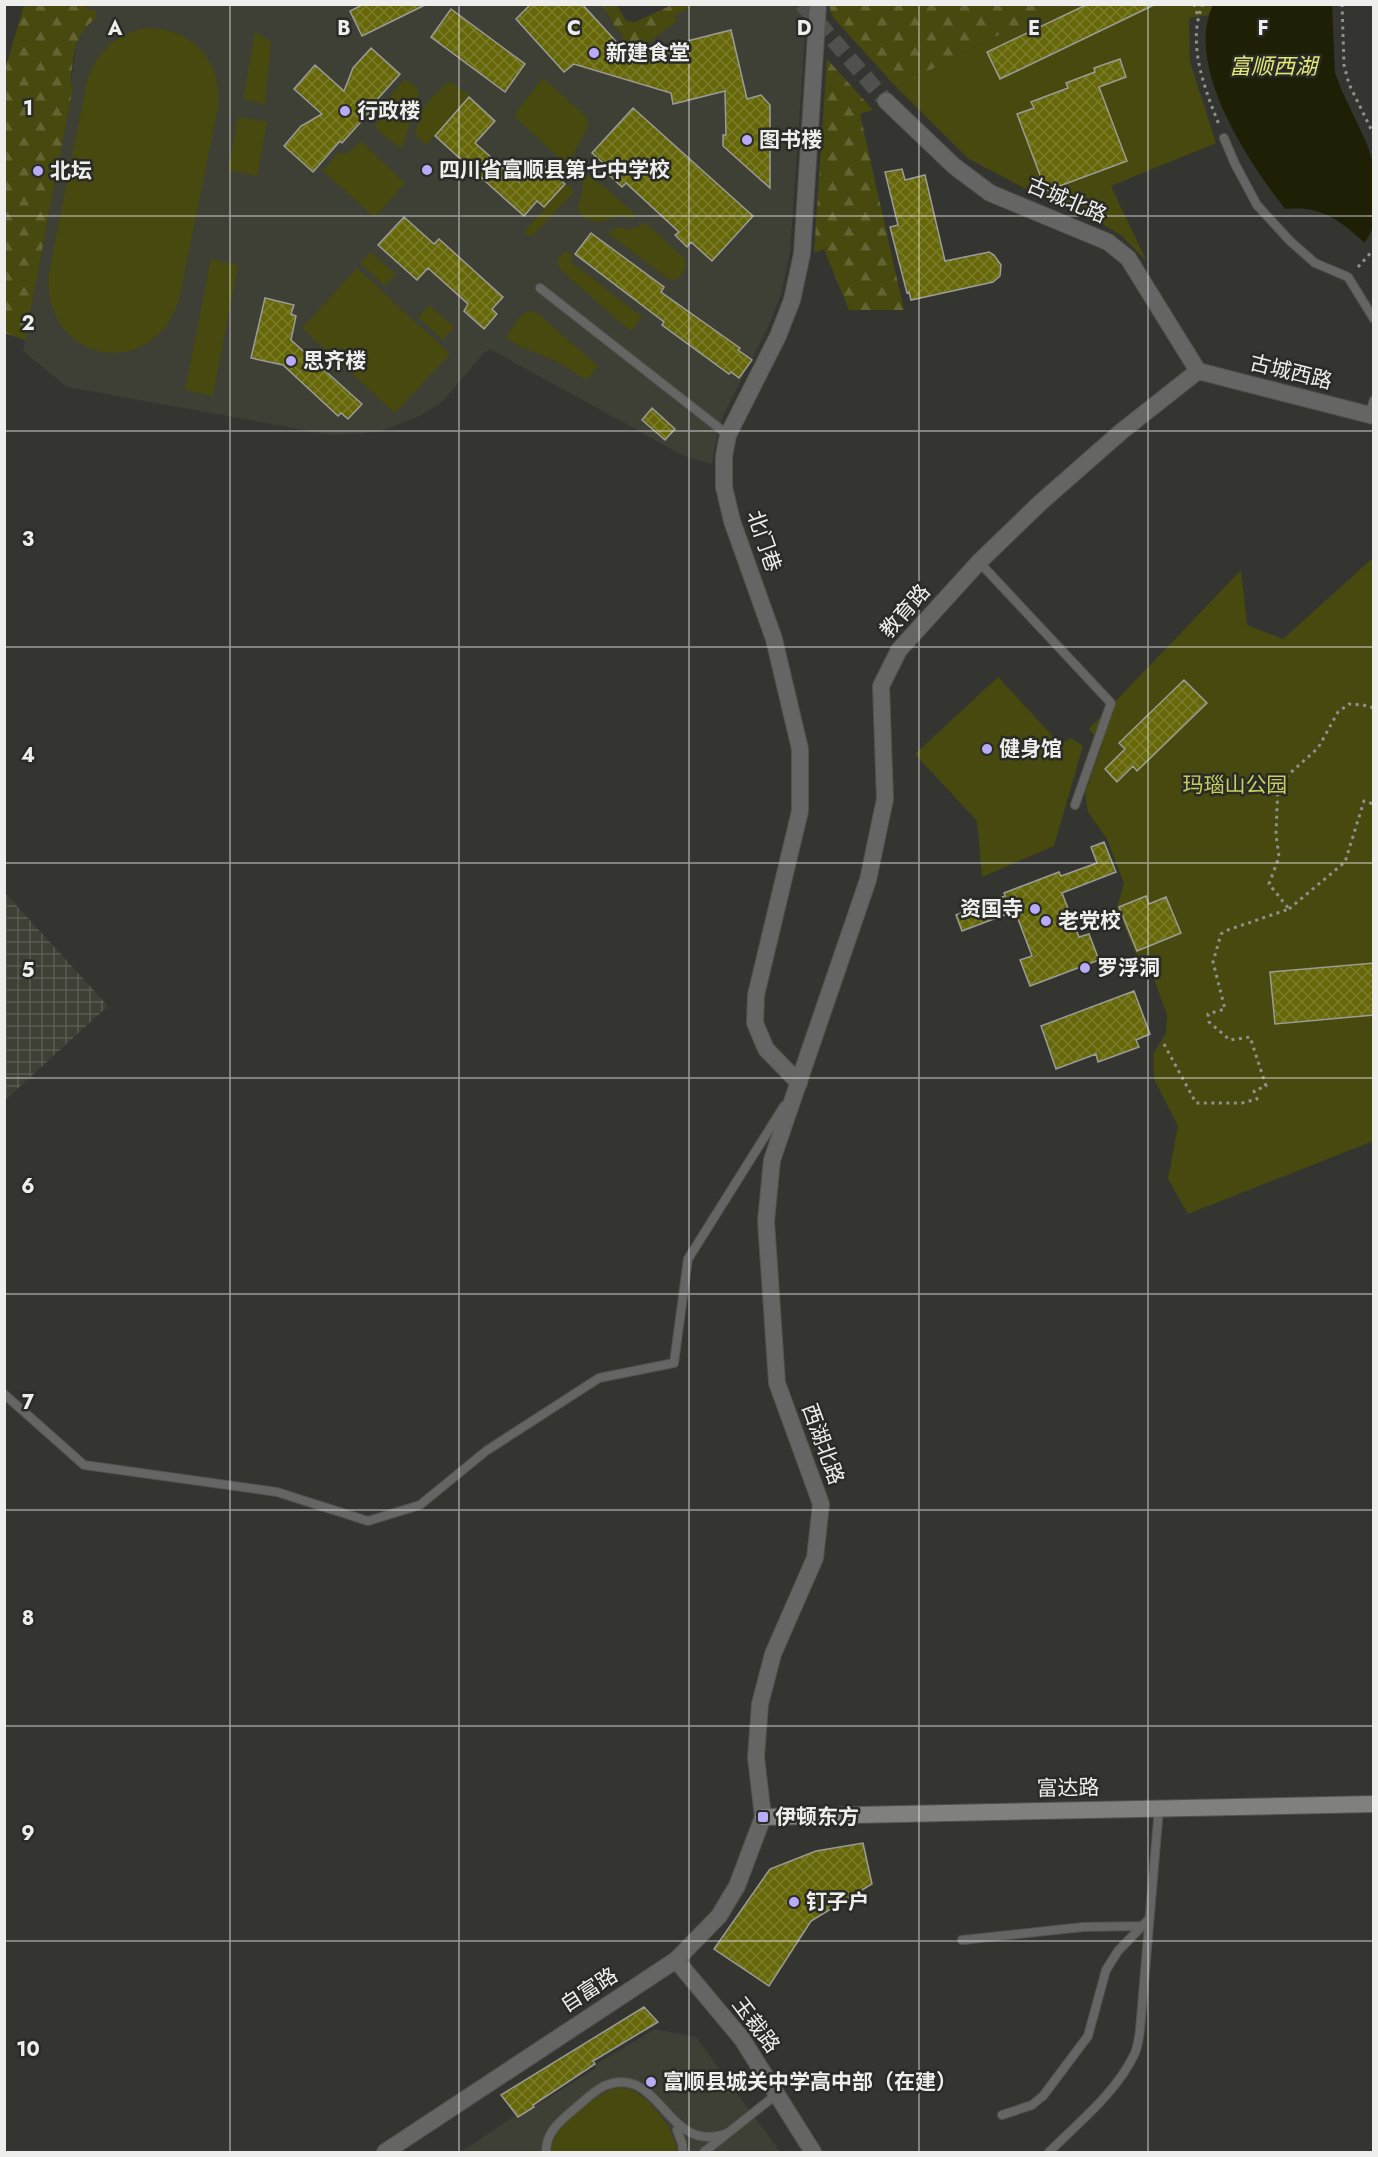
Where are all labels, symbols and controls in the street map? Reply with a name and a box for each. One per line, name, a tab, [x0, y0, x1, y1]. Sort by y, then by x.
text: A	[107, 14, 123, 43]
text: B	[337, 14, 351, 43]
text: C	[567, 14, 581, 43]
text: D	[797, 14, 811, 43]
text: E	[1028, 14, 1040, 43]
text: F	[1257, 14, 1269, 43]
place label: 新建食堂	[606, 38, 690, 68]
marker: 新建食堂	[587, 46, 601, 60]
water label: 富顺西湖	[1229, 50, 1320, 82]
text: 1	[23, 94, 33, 123]
place label: 行政楼	[357, 96, 420, 126]
marker: 行政楼	[338, 104, 352, 118]
place label: 图书楼	[759, 125, 822, 155]
marker: 图书楼	[740, 133, 754, 147]
place label: 四川省富顺县第七中学校	[439, 155, 670, 185]
place label: 北坛	[50, 156, 92, 186]
marker: 四川省富顺县第七中学校	[420, 163, 434, 177]
marker: 北坛	[31, 164, 45, 178]
street label: 古城北路	[1022, 170, 1112, 230]
text: 2	[21, 309, 35, 338]
place label: 思齐楼	[303, 346, 366, 376]
street label: 古城西路	[1247, 347, 1335, 397]
marker: 思齐楼	[284, 354, 298, 368]
street label: 北门巷	[740, 506, 788, 576]
text: 3	[22, 525, 34, 554]
street label: 教育路	[873, 577, 937, 645]
place label: 健身馆	[999, 734, 1062, 764]
text: 4	[21, 741, 35, 770]
marker: 健身馆	[980, 742, 994, 756]
park label: 玛瑙山公园	[1183, 770, 1288, 800]
place label: 资国寺	[960, 894, 1023, 924]
marker: 资国寺	[1028, 902, 1042, 916]
place label: 老党校	[1058, 906, 1121, 936]
marker: 老党校	[1039, 914, 1053, 928]
place label: 罗浮洞	[1097, 953, 1160, 983]
text: 5	[22, 956, 35, 985]
marker: 罗浮洞	[1078, 961, 1092, 975]
text: 6	[21, 1172, 35, 1201]
text: 7	[22, 1388, 35, 1417]
street label: 西湖北路	[795, 1399, 851, 1489]
text: 8	[22, 1604, 34, 1633]
street label: 富达路	[1036, 1772, 1100, 1804]
place label: 伊顿东方	[775, 1802, 859, 1832]
marker: 伊顿东方	[756, 1810, 770, 1824]
text: 9	[21, 1819, 35, 1848]
place label: 钉子户	[806, 1887, 869, 1917]
marker: 钉子户	[787, 1895, 801, 1909]
street label: 自富路	[554, 1960, 624, 2020]
street label: 玉裁路	[725, 1991, 787, 2059]
text: 10	[16, 2035, 40, 2064]
place label: 富顺县城关中学高中部（在建）	[663, 2067, 957, 2097]
marker: 富顺县城关中学高中部（在建）	[644, 2075, 658, 2089]

